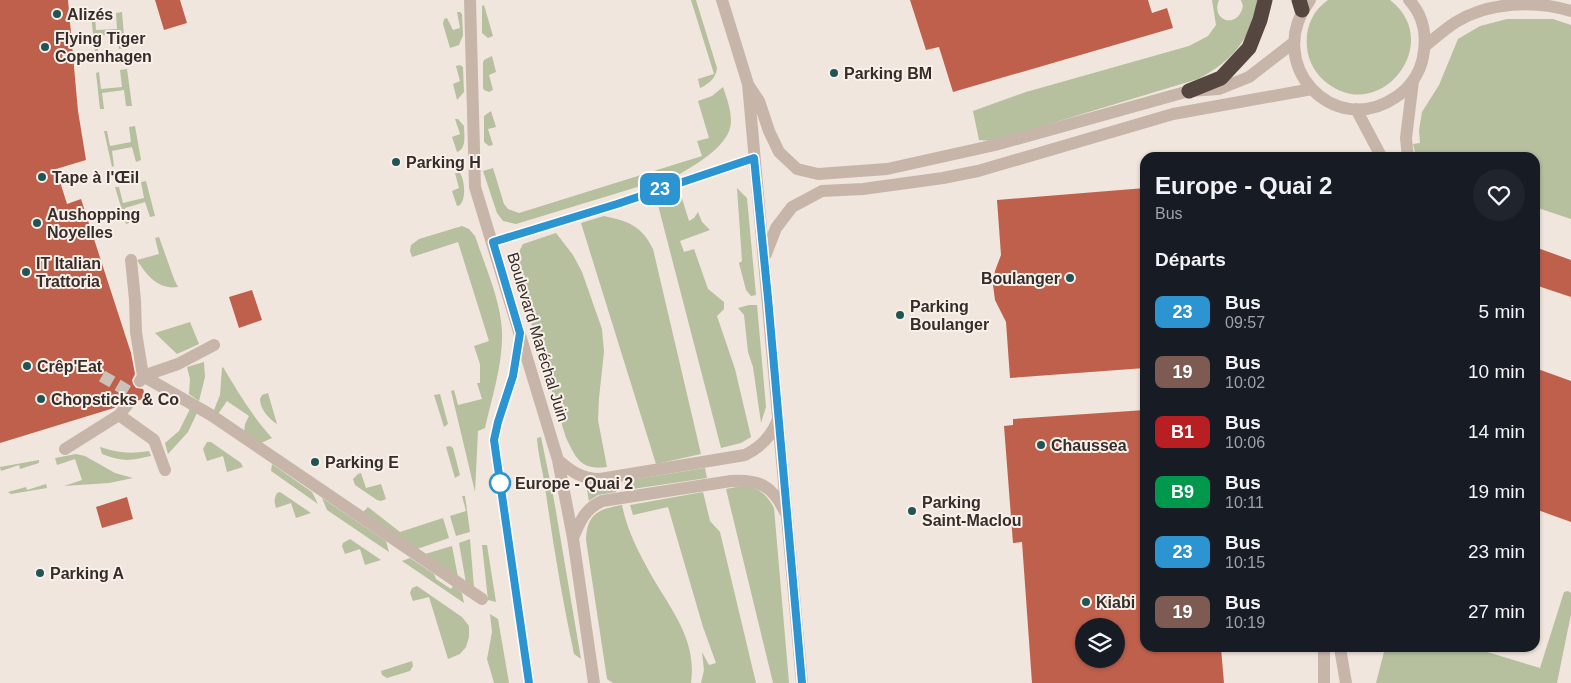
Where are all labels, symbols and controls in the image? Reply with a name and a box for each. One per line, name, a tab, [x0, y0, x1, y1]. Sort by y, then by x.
place label: Alizés	[67, 6, 113, 23]
marker: Alizés	[51, 8, 63, 20]
place label: Flying Tiger Copenhagen	[55, 30, 152, 65]
marker: Flying Tiger Copenhagen	[39, 41, 51, 53]
place label: Parking BM	[844, 65, 932, 82]
marker: Parking BM	[828, 67, 840, 79]
place label: Parking H	[406, 154, 481, 171]
marker: Parking H	[390, 156, 402, 168]
place label: Tape à l'Œil	[52, 169, 139, 186]
button: heart	[1473, 169, 1525, 221]
marker: Tape à l'Œil	[36, 171, 48, 183]
text: Europe - Quai 2	[1155, 172, 1332, 199]
line badge: 23	[638, 173, 682, 205]
text: 23	[650, 179, 670, 199]
text: Bus	[1155, 205, 1183, 222]
place label: Aushopping Noyelles	[47, 206, 140, 241]
marker: Aushopping Noyelles	[31, 217, 43, 229]
text: Départs	[1155, 249, 1226, 270]
street label: Boulevard Maréchal Juin	[504, 250, 572, 424]
place label: IT Italian Trattoria	[36, 255, 101, 290]
marker: IT Italian Trattoria	[20, 266, 32, 278]
place label: Boulanger	[981, 270, 1060, 287]
marker: Boulanger	[1064, 272, 1076, 284]
text: Bus	[1225, 292, 1261, 313]
place label: Parking Boulanger	[910, 298, 989, 333]
text: 5 min	[1479, 301, 1525, 322]
text: 23	[1172, 302, 1193, 322]
marker: Parking Boulanger	[894, 309, 906, 321]
text: 09:57	[1225, 314, 1265, 331]
text: Bus	[1225, 352, 1261, 373]
place label: Crêp'Eat	[37, 358, 103, 375]
marker: Crêp'Eat	[21, 360, 33, 372]
text: 10 min	[1468, 361, 1525, 382]
text: 19	[1172, 362, 1193, 382]
text: 10:02	[1225, 374, 1265, 391]
place label: Chopsticks & Co	[51, 391, 179, 408]
marker: Chopsticks & Co	[35, 393, 47, 405]
text: Bus	[1225, 412, 1261, 433]
text: 14 min	[1468, 421, 1525, 442]
text: B1	[1171, 422, 1194, 442]
text: 10:06	[1225, 434, 1265, 451]
place label: Chaussea	[1051, 437, 1127, 454]
marker: Chaussea	[1035, 439, 1047, 451]
place label: Parking E	[325, 454, 399, 471]
marker: Parking E	[309, 456, 321, 468]
marker: Europe - Quai 2	[489, 472, 511, 494]
text: Bus	[1225, 472, 1261, 493]
place label: Europe - Quai 2	[515, 475, 633, 492]
text: 19 min	[1468, 481, 1525, 502]
text: B9	[1171, 482, 1194, 502]
place label: Parking Saint-Maclou	[922, 494, 1022, 529]
text: 10:11	[1225, 494, 1264, 511]
marker: Parking Saint-Maclou	[906, 505, 918, 517]
text: Bus	[1225, 532, 1261, 553]
text: 23 min	[1468, 541, 1525, 562]
text: 23	[1172, 542, 1193, 562]
text: 10:15	[1225, 554, 1265, 571]
place label: Parking A	[50, 565, 125, 582]
marker: Parking A	[34, 567, 46, 579]
text: Bus	[1225, 592, 1261, 613]
place label: Kiabi	[1096, 594, 1135, 611]
marker: Kiabi	[1080, 596, 1092, 608]
text: 27 min	[1468, 601, 1525, 622]
text: 19	[1172, 602, 1193, 622]
text: 10:19	[1225, 614, 1265, 631]
map controls	[1075, 618, 1125, 668]
button: layers	[1075, 618, 1125, 668]

